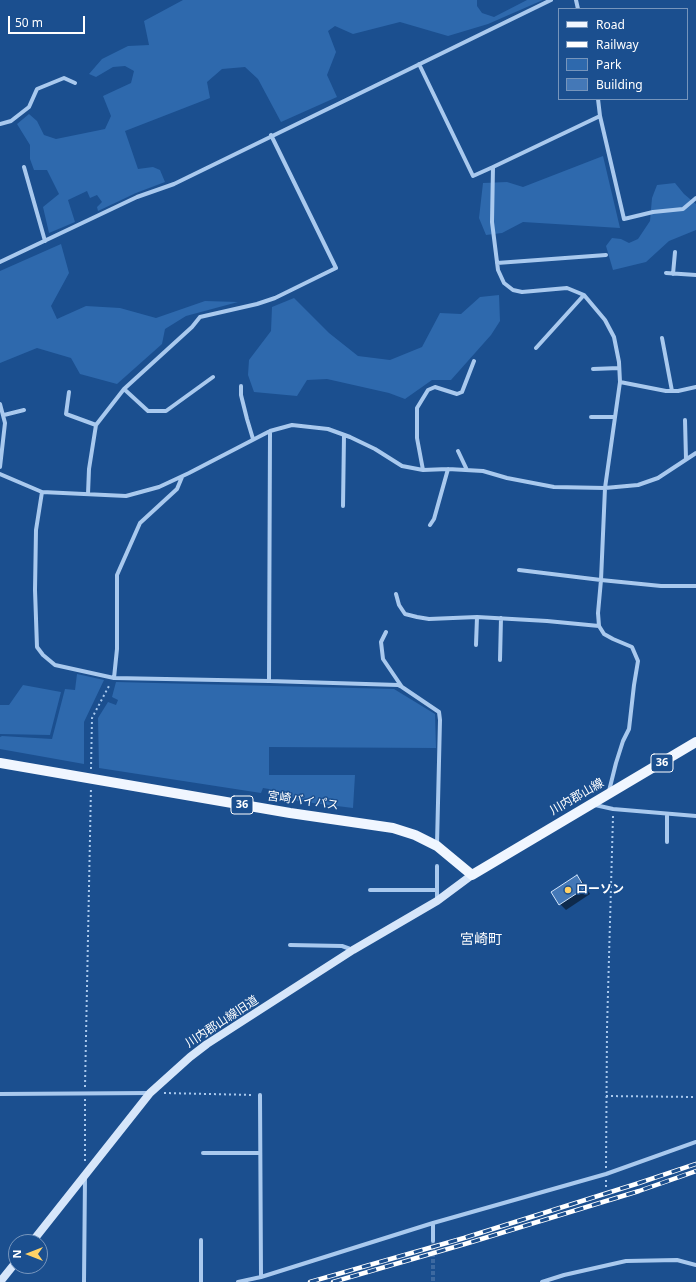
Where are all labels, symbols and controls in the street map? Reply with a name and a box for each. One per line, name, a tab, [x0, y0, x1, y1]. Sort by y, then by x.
scale bar	[10, 8, 87, 34]
legend	[558, 8, 688, 100]
text: 50 m	[15, 14, 43, 31]
text: Road	[596, 16, 625, 33]
text: Railway	[596, 36, 639, 53]
text: Park	[596, 56, 621, 73]
text: Building	[596, 76, 643, 93]
road number: 36	[651, 754, 673, 772]
street label: 川内郡山線	[547, 776, 607, 818]
street label: 宮崎バイパス	[266, 789, 340, 813]
road number: 36	[231, 796, 253, 814]
place label: ローソン	[576, 883, 624, 897]
marker: ローソン	[563, 885, 573, 895]
district label: 宮崎町	[460, 932, 502, 948]
street label: 川内郡山線旧道	[183, 993, 261, 1051]
north arrow	[8, 1234, 48, 1274]
text: N	[9, 1250, 24, 1258]

